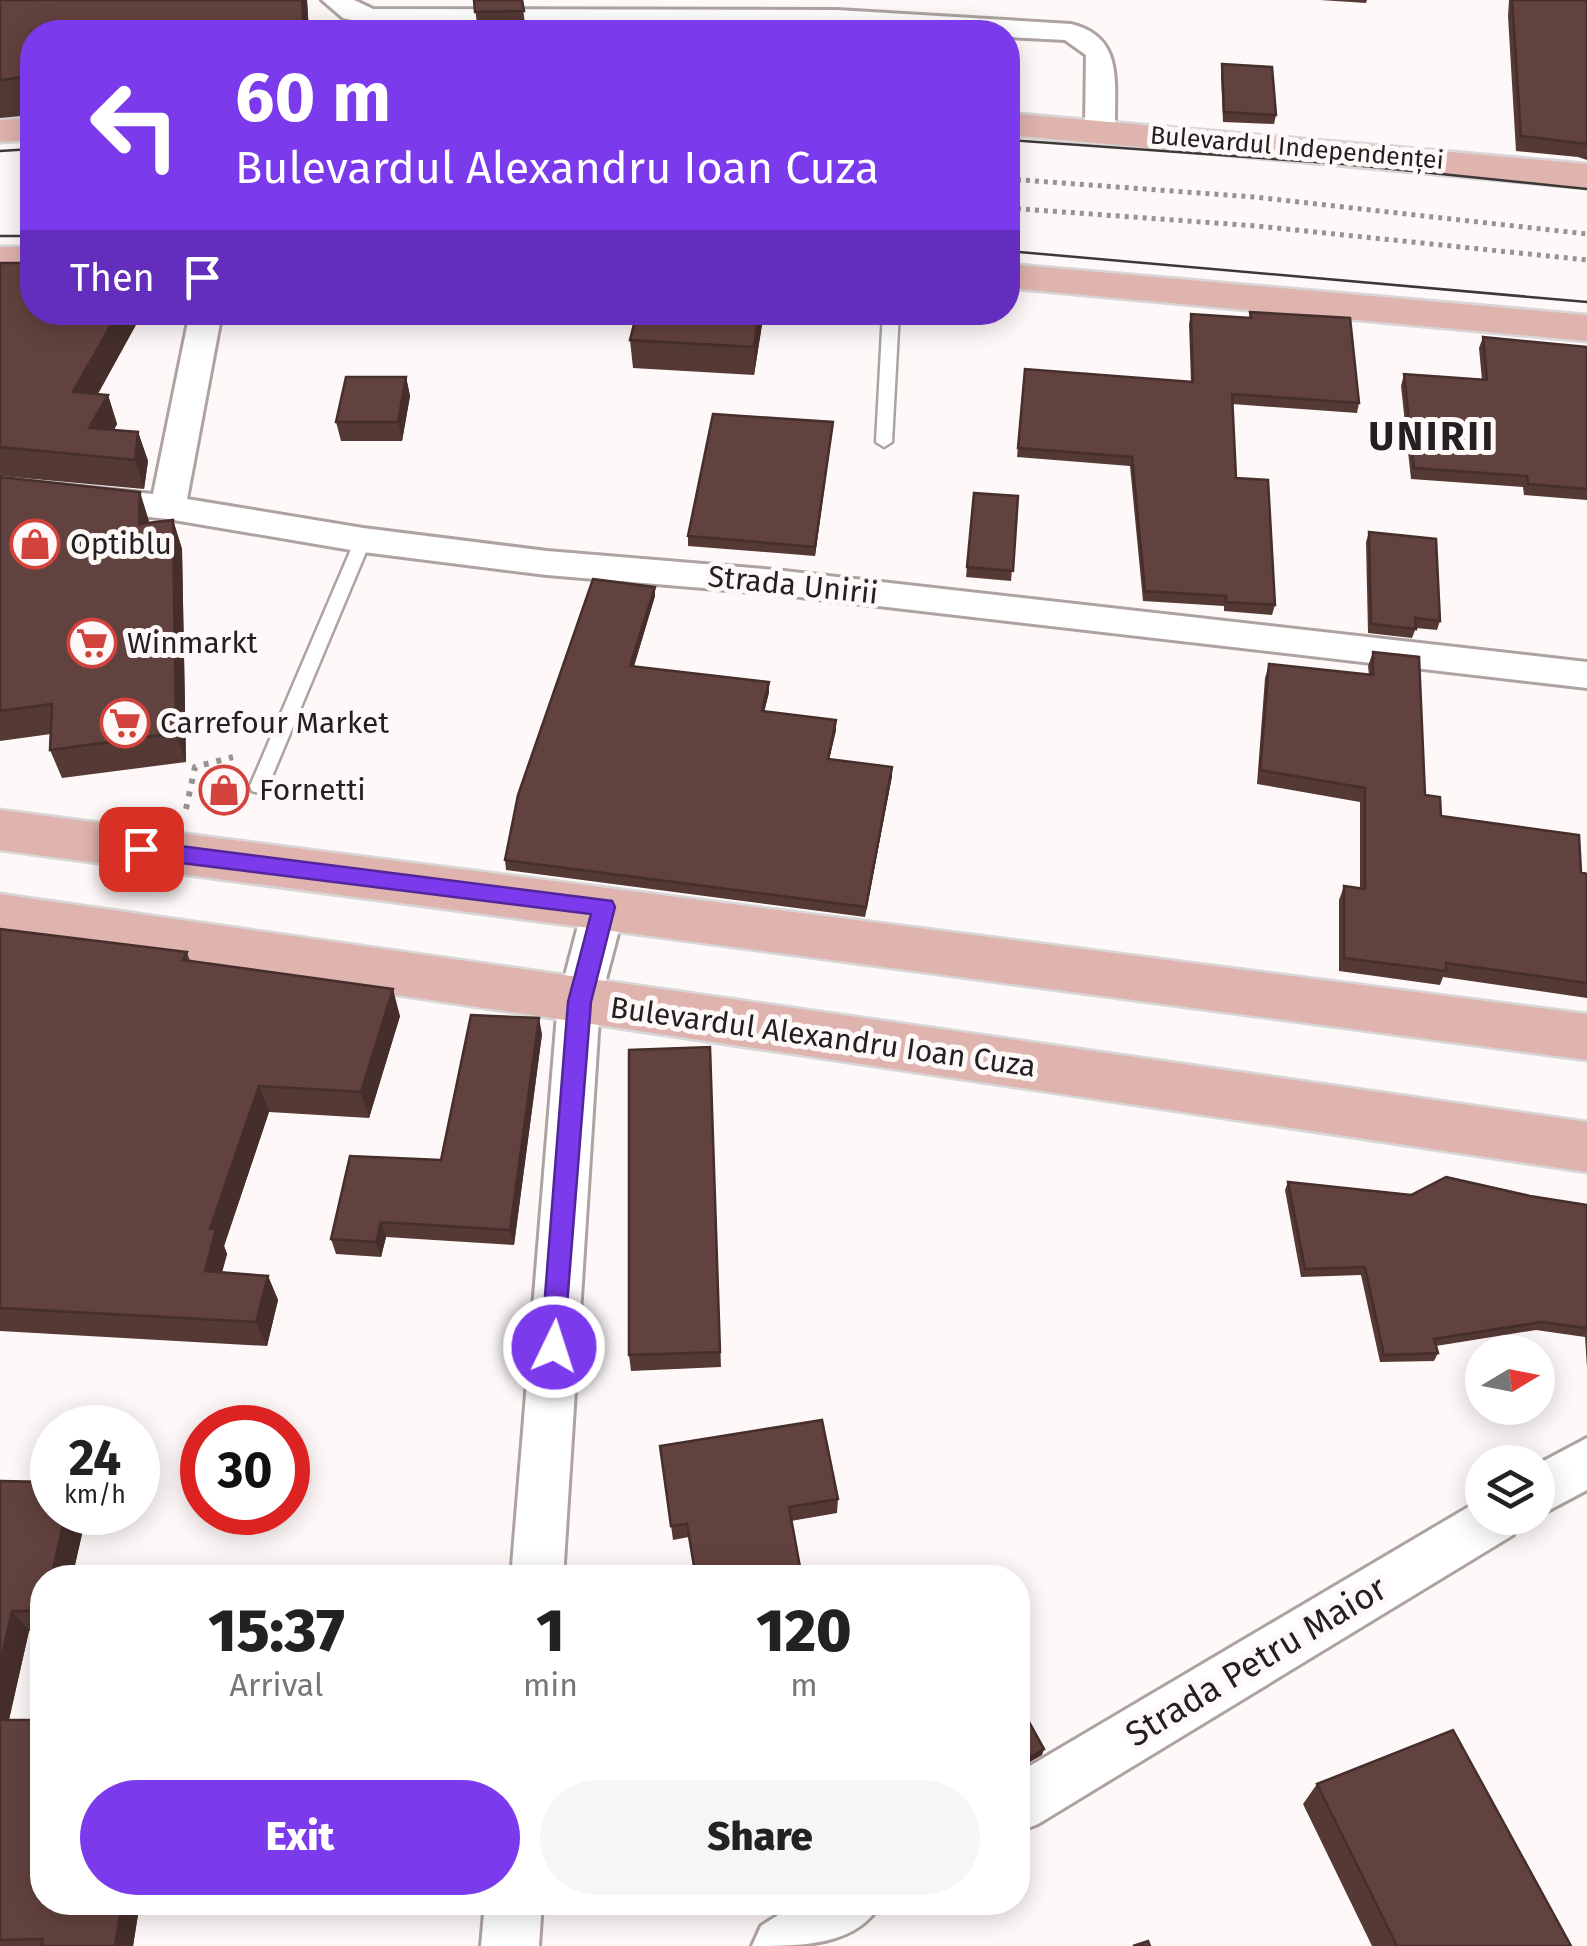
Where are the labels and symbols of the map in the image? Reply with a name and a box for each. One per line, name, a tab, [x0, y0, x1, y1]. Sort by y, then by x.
street label: Bulevardul Independenței	[1149, 120, 1445, 177]
district label: UNIRII	[1368, 413, 1496, 461]
shop icon: Optiblu	[9, 518, 61, 570]
place label: Optiblu	[70, 526, 172, 562]
street label: Strada Unirii	[706, 558, 880, 612]
supermarket icon: Winmarkt	[66, 617, 118, 669]
place label: Winmarkt	[127, 625, 258, 661]
supermarket icon: Carrefour Market	[99, 697, 151, 749]
place label: Carrefour Market	[160, 705, 389, 741]
shop icon: Fornetti	[198, 764, 250, 816]
place label: Fornetti	[259, 772, 366, 808]
pin	[99, 807, 184, 892]
street label: Bulevardul Alexandru Ioan Cuza	[608, 989, 1038, 1085]
position arrow	[502, 1295, 606, 1399]
north arrow	[1465, 1335, 1555, 1425]
speed limit sign: 30	[180, 1405, 310, 1535]
street label: Strada Petru Maior	[1118, 1566, 1394, 1755]

